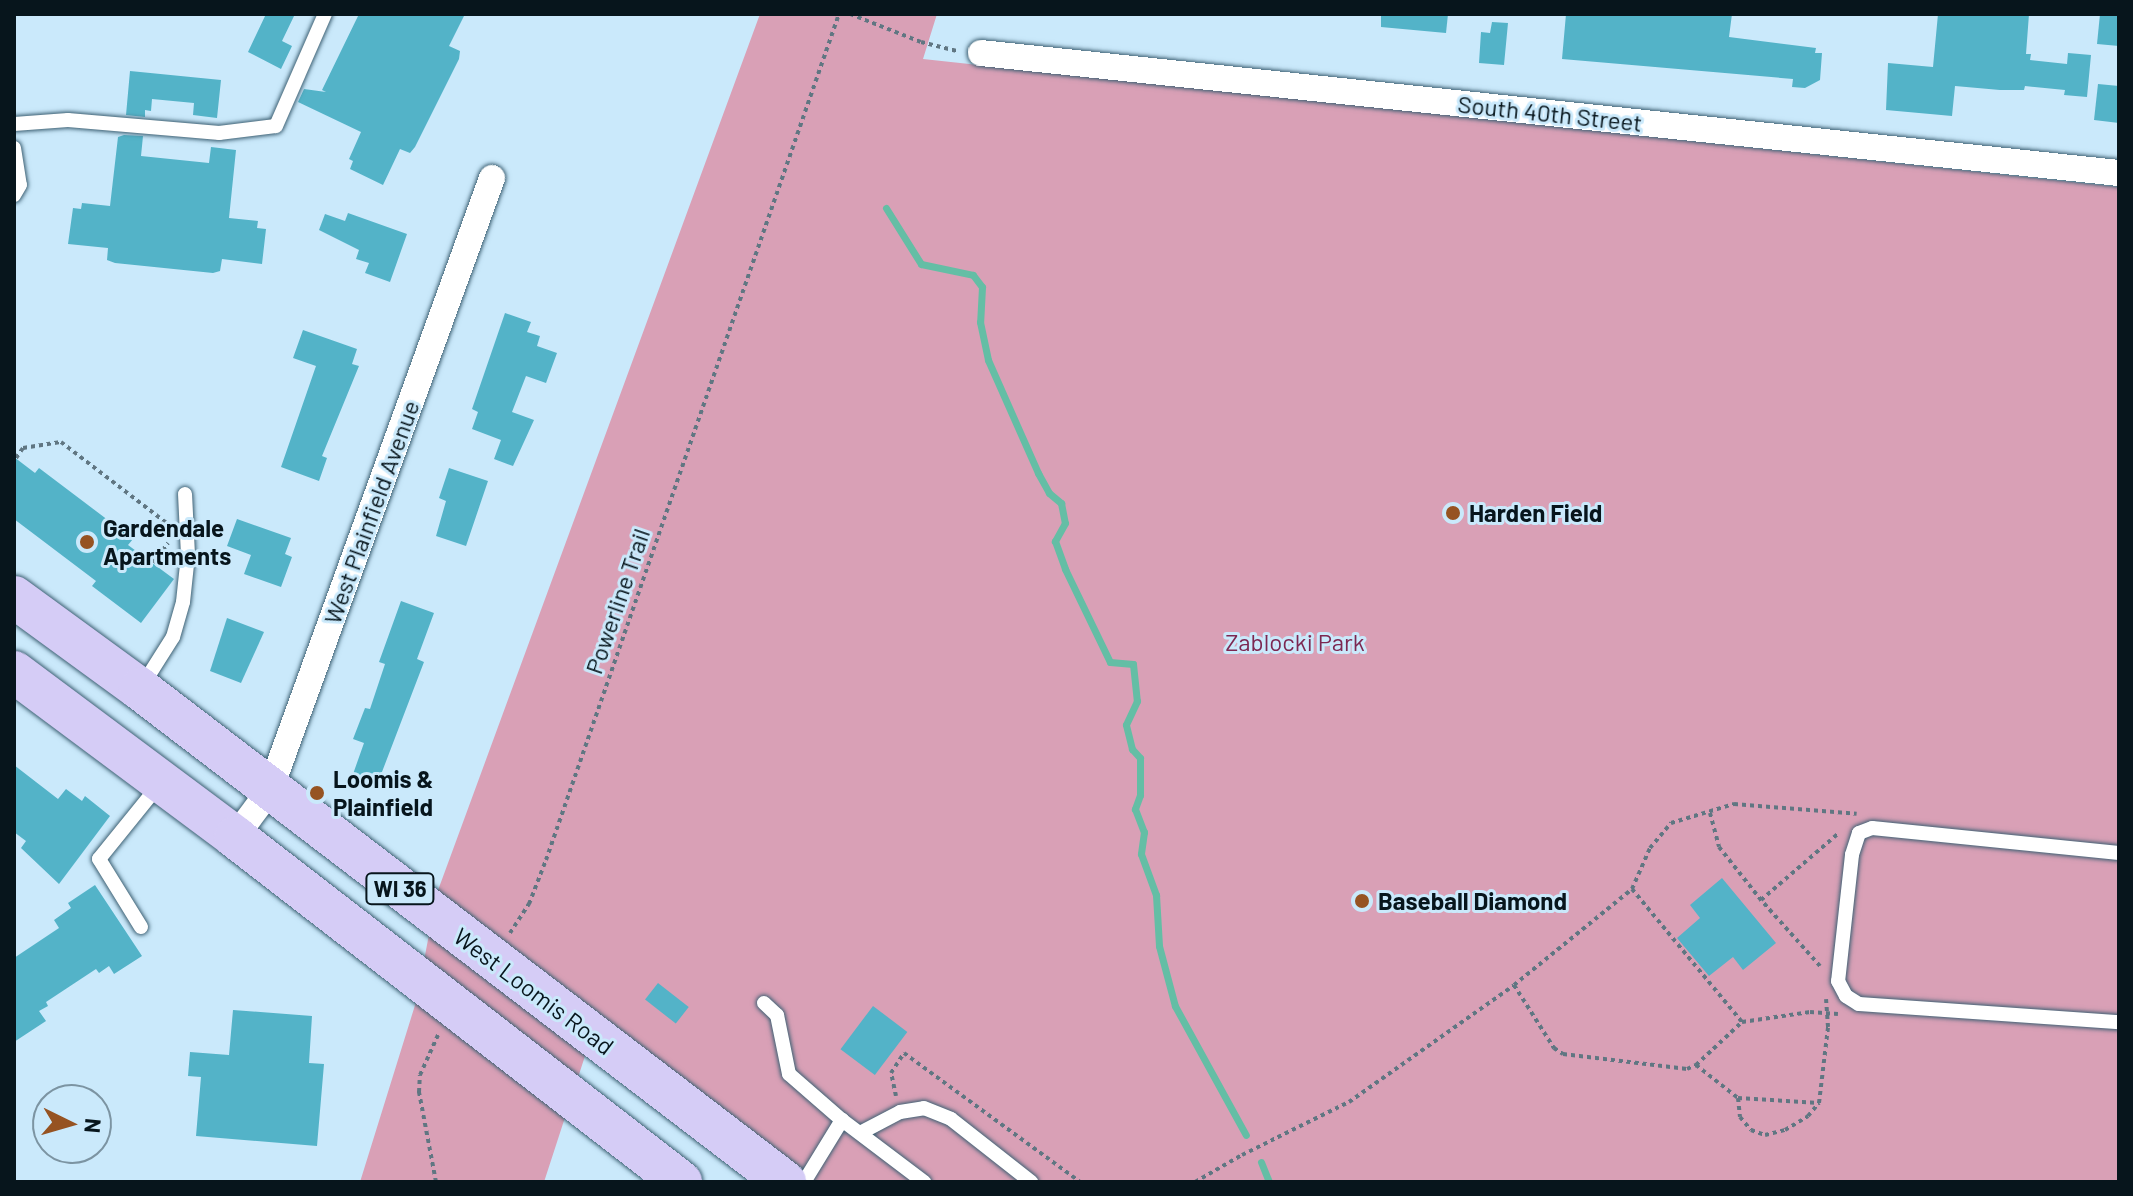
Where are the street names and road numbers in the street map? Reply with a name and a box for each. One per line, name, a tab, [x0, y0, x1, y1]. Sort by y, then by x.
street label: South 40th Street	[1456, 89, 1644, 137]
street label: West Plainfield Avenue	[317, 396, 425, 628]
street label: Powerline Trail	[579, 525, 655, 677]
road number: WI 36	[364, 871, 436, 907]
street label: West Loomis Road	[448, 922, 620, 1060]

